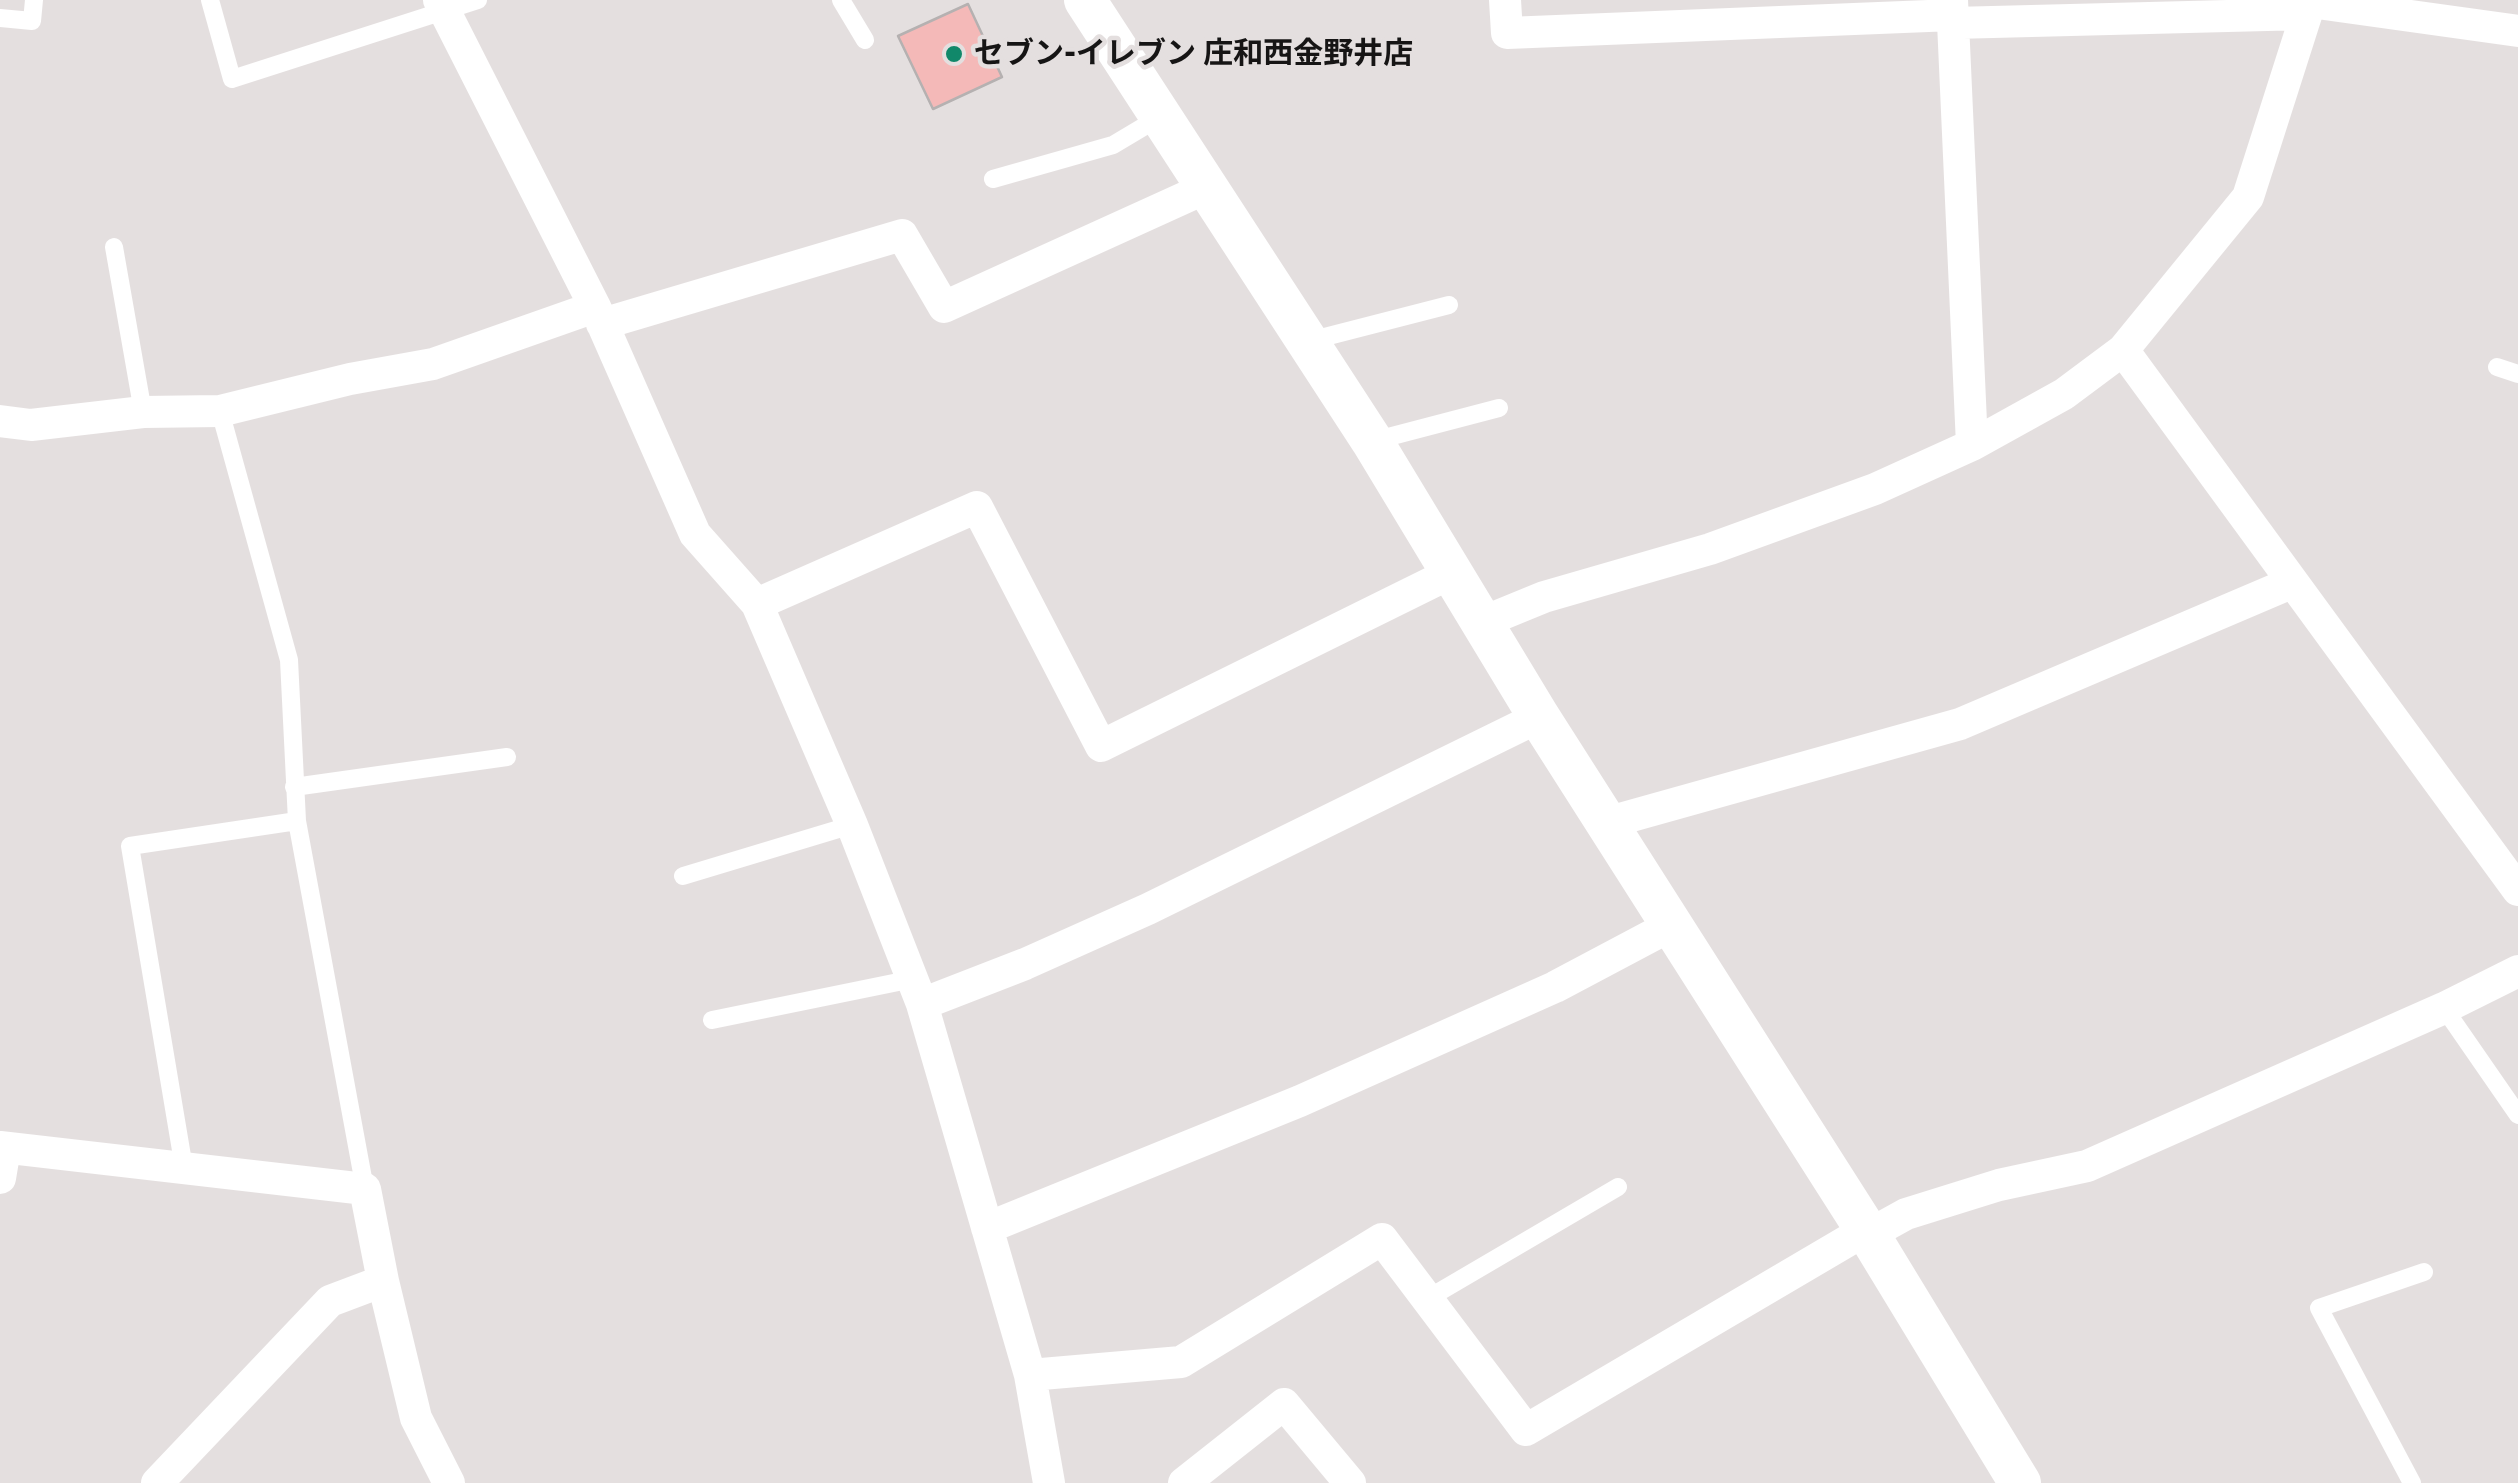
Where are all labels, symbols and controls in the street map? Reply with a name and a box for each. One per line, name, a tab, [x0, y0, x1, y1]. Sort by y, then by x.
place label: セブン-イレブン 庄和西金野井店	[974, 36, 1413, 72]
marker: セブン-イレブン 庄和西金野井店	[943, 43, 965, 65]

